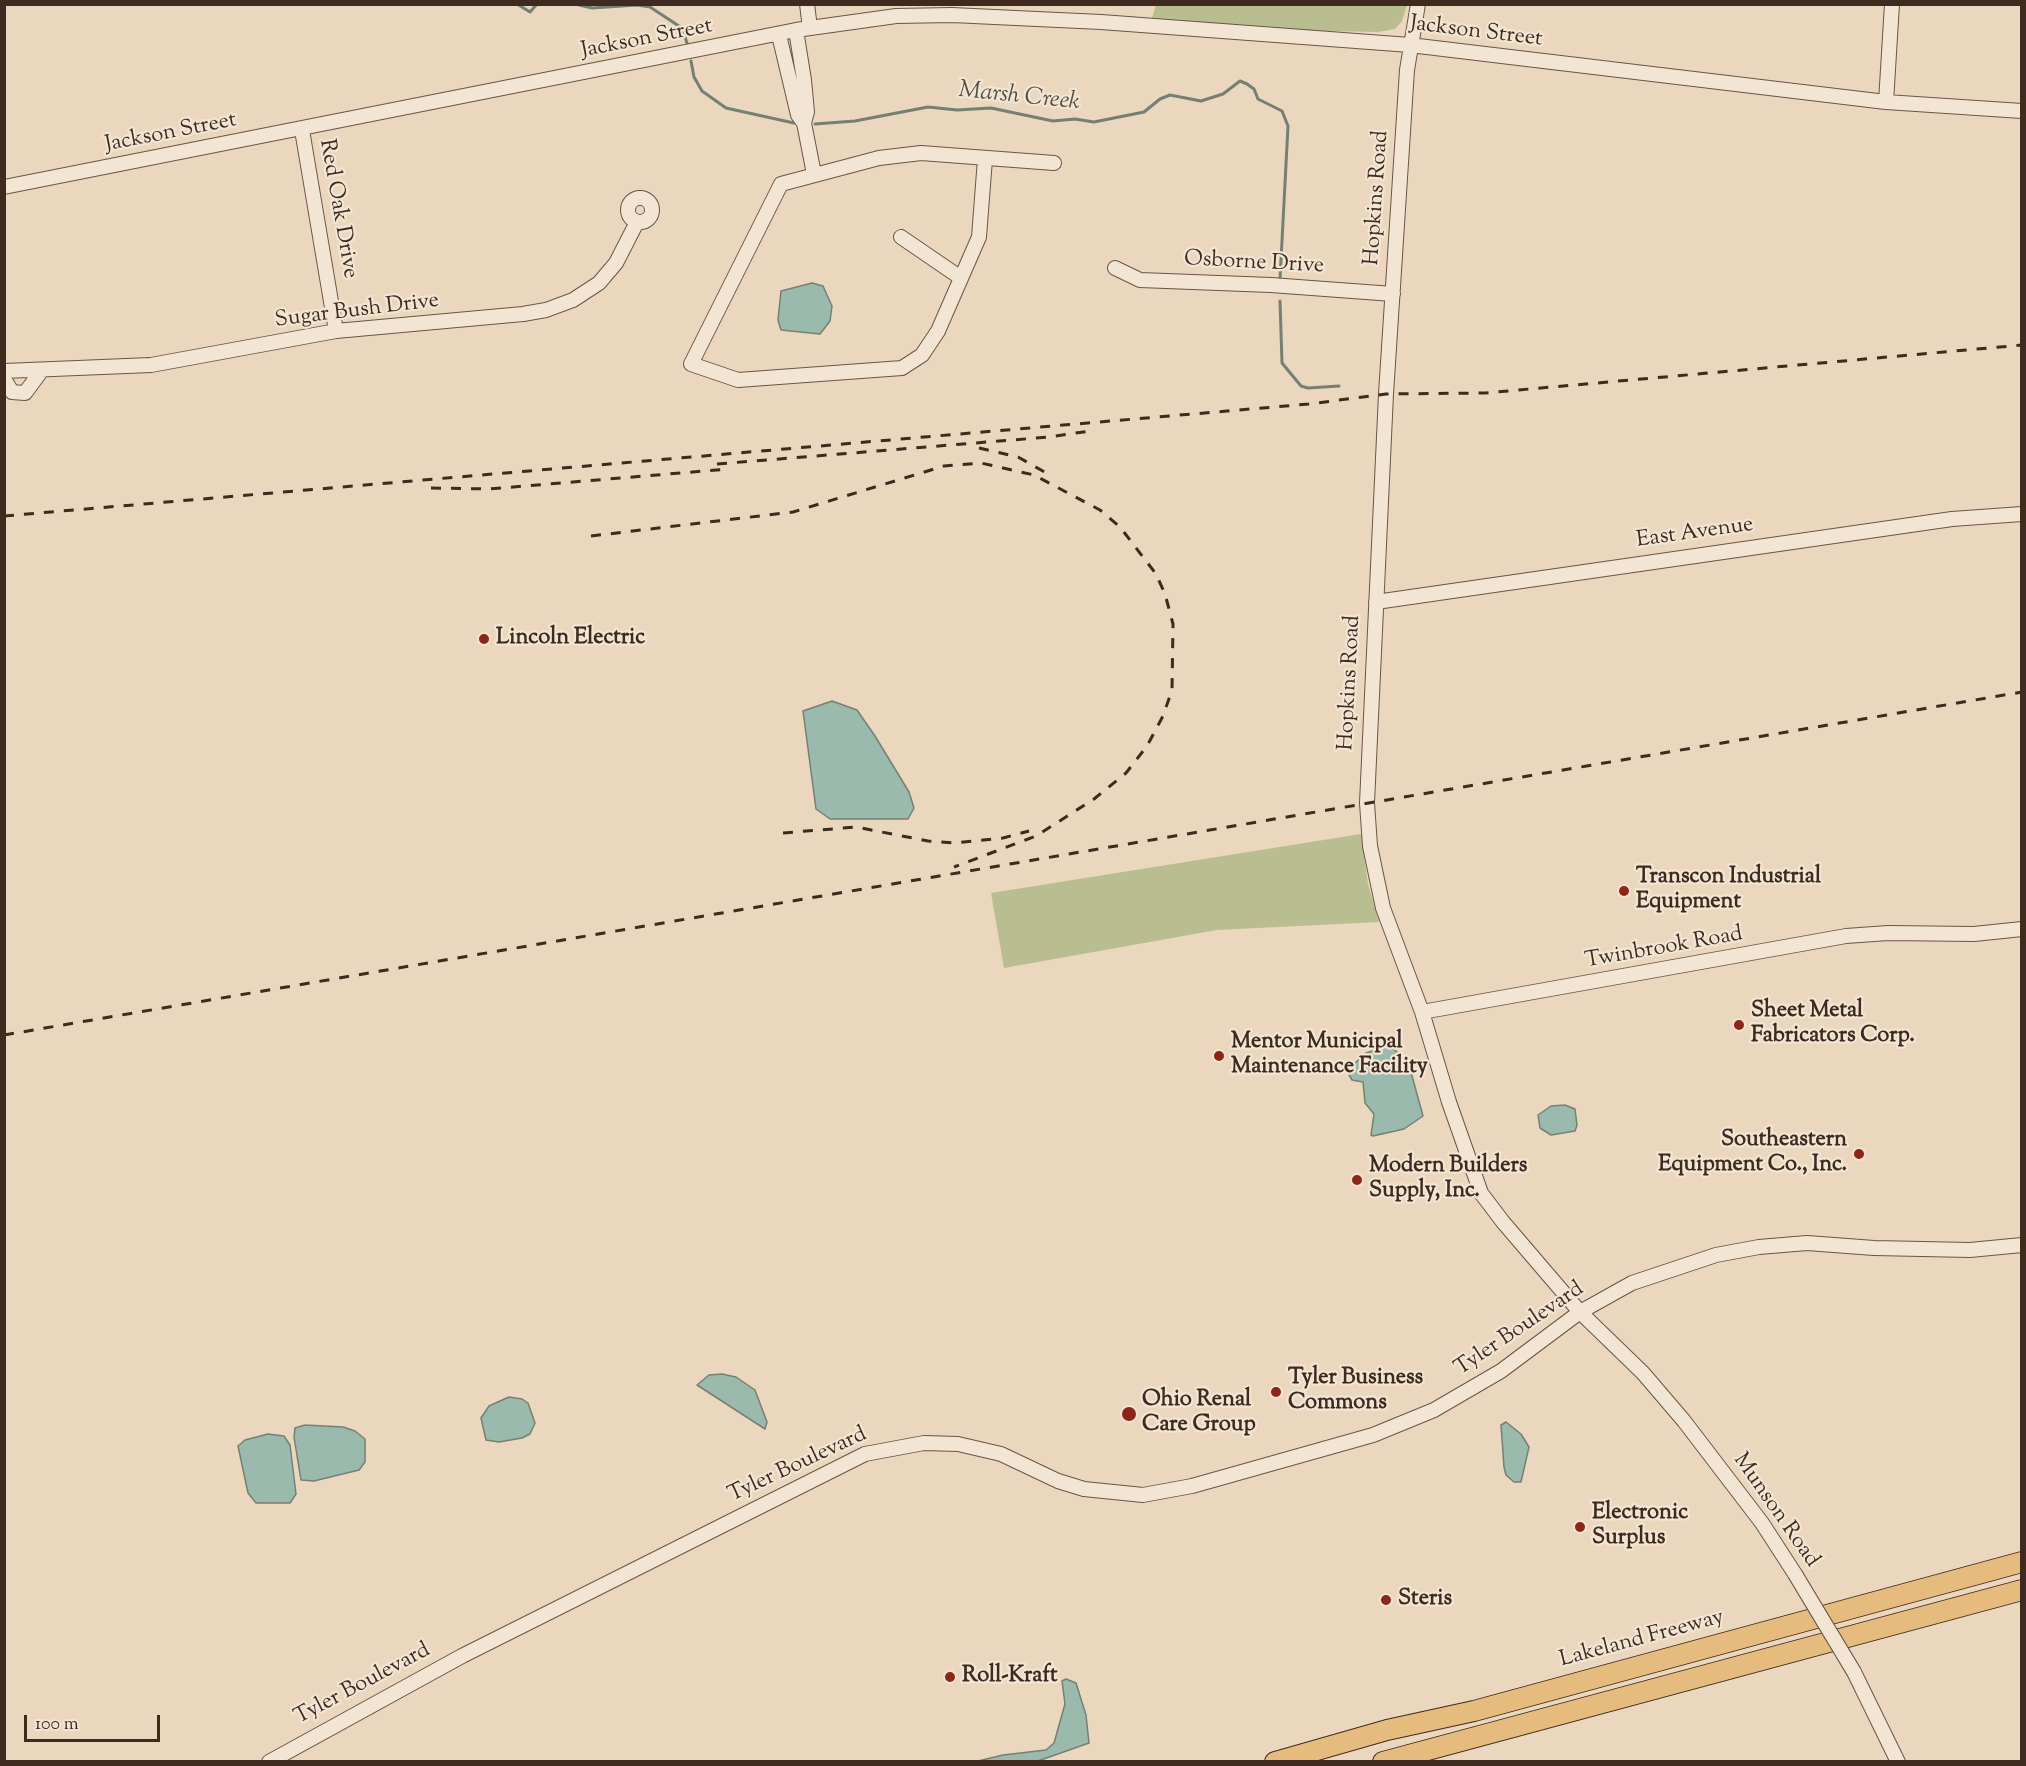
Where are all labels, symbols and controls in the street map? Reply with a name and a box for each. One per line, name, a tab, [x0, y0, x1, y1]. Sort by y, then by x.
street label: Jackson Street	[1408, 12, 1544, 54]
street label: Jackson Street	[579, 14, 715, 66]
water label: Marsh Creek	[957, 77, 1081, 119]
street label: Jackson Street	[103, 108, 239, 160]
street label: Hopkins Road	[1360, 130, 1396, 266]
street label: Red Oak Drive	[312, 137, 362, 281]
street label: Osborne Drive	[1183, 247, 1325, 281]
street label: Sugar Bush Drive	[274, 289, 440, 335]
street label: East Avenue	[1635, 513, 1755, 555]
street label: Hopkins Road	[1334, 615, 1368, 751]
place label: Lincoln Electric	[496, 626, 645, 652]
marker: Lincoln Electric	[477, 632, 491, 646]
place label: Transcon Industrial Equipment	[1636, 865, 1821, 916]
marker: Transcon Industrial Equipment	[1617, 884, 1631, 898]
street label: Twinbrook Road	[1583, 922, 1745, 976]
place label: Sheet Metal Fabricators Corp.	[1751, 999, 1915, 1050]
marker: Sheet Metal Fabricators Corp.	[1732, 1018, 1746, 1032]
place label: Mentor Municipal Maintenance Facility	[1231, 1030, 1428, 1082]
marker: Mentor Municipal Maintenance Facility	[1212, 1049, 1226, 1063]
place label: Southeastern Equipment Co., Inc.	[1658, 1128, 1847, 1180]
marker: Southeastern Equipment Co., Inc.	[1852, 1147, 1866, 1161]
place label: Modern Builders Supply, Inc.	[1369, 1154, 1527, 1206]
marker: Modern Builders Supply, Inc.	[1350, 1173, 1364, 1187]
street label: Tyler Boulevard	[1450, 1277, 1590, 1383]
place label: Tyler Business Commons	[1288, 1366, 1423, 1418]
marker: Tyler Business Commons	[1269, 1385, 1283, 1399]
place label: Ohio Renal Care Group	[1142, 1388, 1256, 1440]
marker: Ohio Renal Care Group	[1120, 1405, 1138, 1423]
street label: Tyler Boulevard	[724, 1422, 872, 1510]
street label: Munson Road	[1726, 1449, 1824, 1573]
place label: Electronic Surplus	[1592, 1501, 1688, 1552]
marker: Electronic Surplus	[1573, 1520, 1587, 1534]
place label: Steris	[1398, 1587, 1452, 1613]
marker: Steris	[1379, 1593, 1393, 1607]
street label: Lakeland Freeway	[1557, 1605, 1727, 1675]
street label: Tyler Boulevard	[291, 1638, 435, 1732]
place label: Roll-Kraft	[962, 1664, 1058, 1690]
marker: Roll-Kraft	[943, 1670, 957, 1684]
scale bar	[27, 1703, 164, 1741]
text: 100 m	[35, 1712, 79, 1738]

